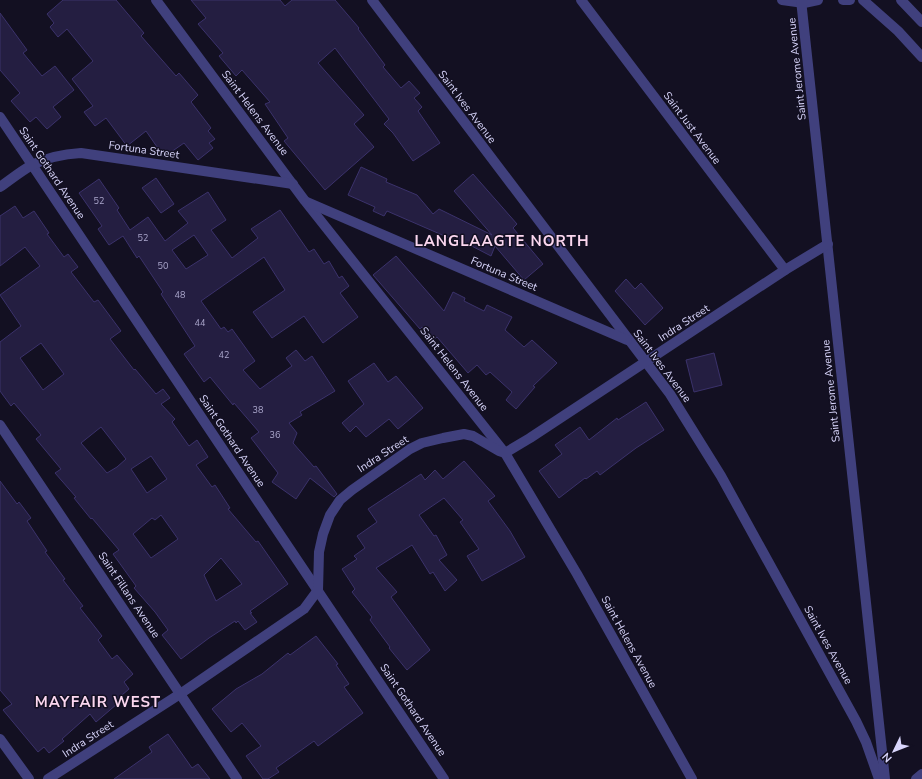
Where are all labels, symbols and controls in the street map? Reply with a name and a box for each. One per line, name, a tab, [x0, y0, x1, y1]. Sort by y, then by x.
street label: Saint Jerome Avenue	[784, 17, 810, 121]
street label: Saint Helens Avenue	[218, 67, 292, 159]
street label: Saint Ives Avenue	[435, 67, 500, 147]
street label: Saint Just Avenue	[660, 89, 724, 167]
street label: Saint Gothard Avenue	[15, 124, 89, 222]
street label: Fortuna Street	[108, 138, 180, 162]
house number: 52	[94, 195, 104, 207]
district label: LANGLAAGTE NORTH	[415, 231, 590, 251]
house number: 52	[138, 232, 148, 244]
street label: Fortuna Street	[468, 253, 540, 295]
house number: 50	[158, 260, 168, 272]
house number: 48	[175, 289, 185, 301]
street label: Indra Street	[656, 301, 713, 345]
house number: 44	[195, 317, 206, 329]
street label: Saint Helens Avenue	[416, 324, 492, 414]
street label: Saint Ives Avenue	[630, 326, 695, 406]
street label: Saint Jerome Avenue	[818, 339, 844, 443]
house number: 42	[219, 349, 229, 361]
street label: Saint Gothard Avenue	[195, 392, 269, 490]
house number: 38	[253, 404, 263, 416]
house number: 36	[270, 429, 280, 441]
street label: Indra Street	[355, 432, 412, 476]
street label: Saint Fillans Avenue	[95, 549, 163, 641]
street label: Saint Helens Avenue	[597, 593, 661, 691]
street label: Saint Ives Avenue	[800, 603, 856, 687]
street label: Saint Gothard Avenue	[376, 661, 450, 759]
district label: MAYFAIR WEST	[35, 692, 161, 712]
street label: Indra Street	[60, 717, 117, 761]
north arrow	[874, 731, 914, 771]
text: N	[879, 749, 895, 766]

